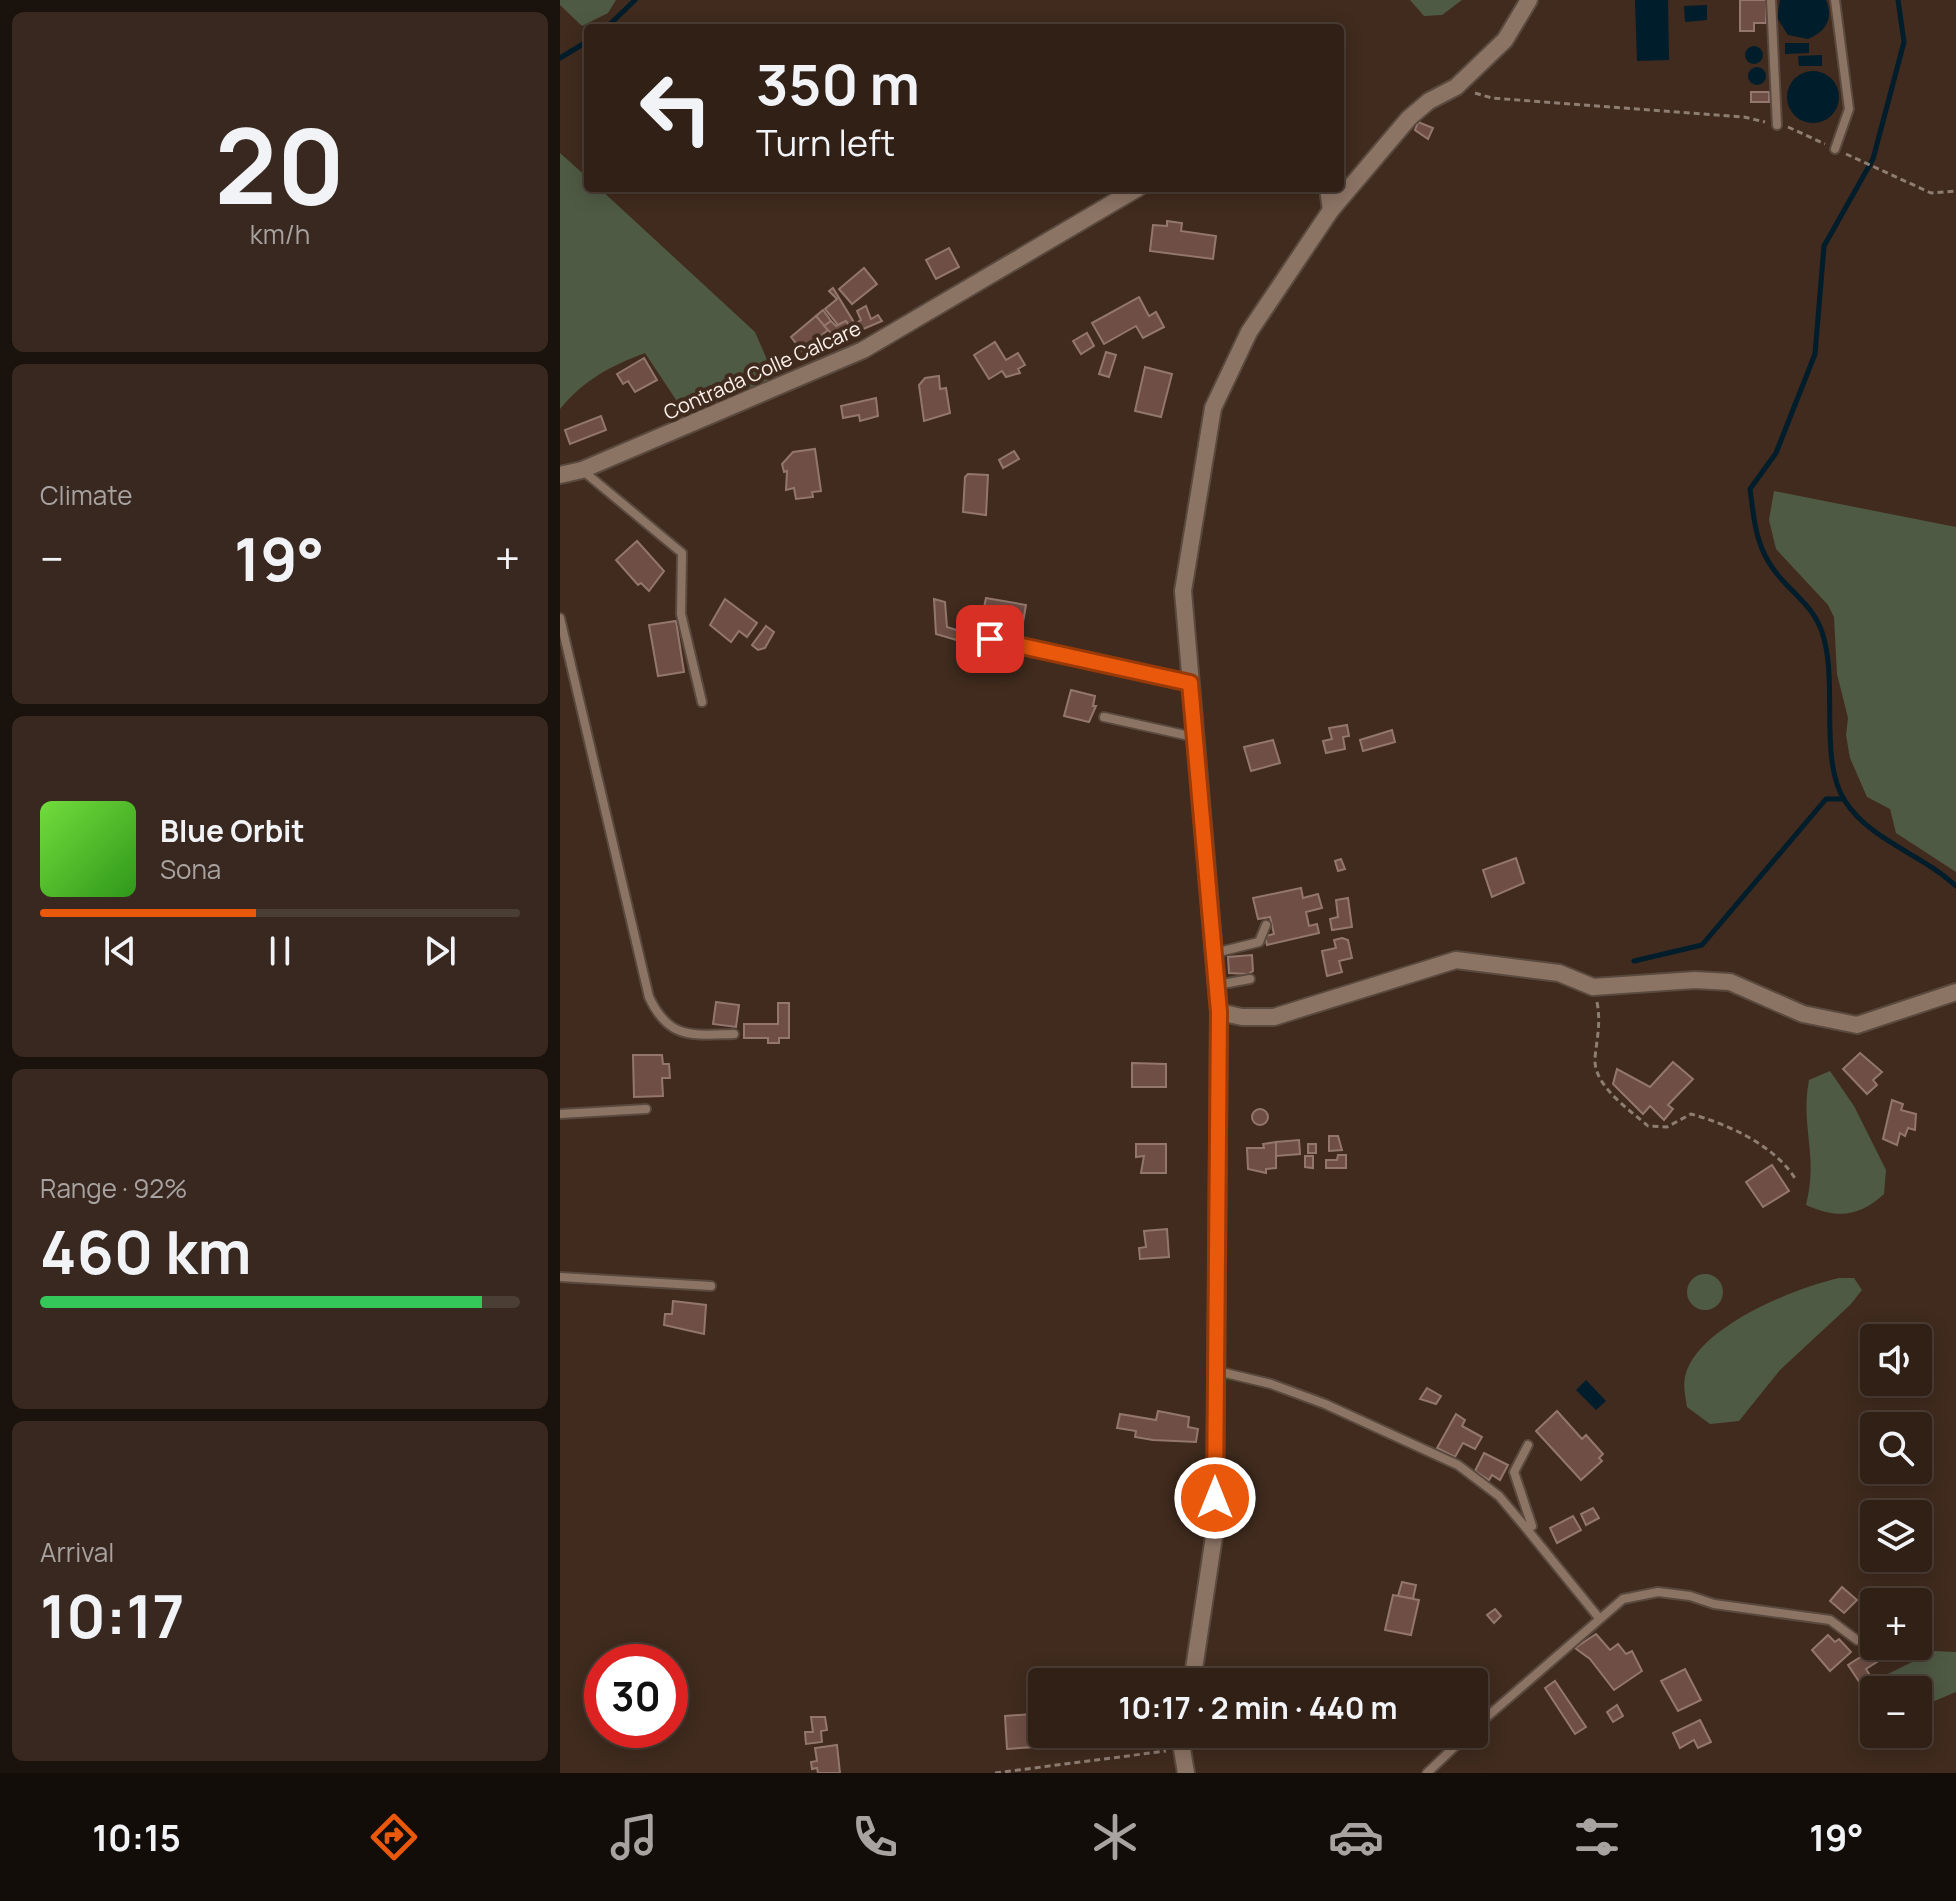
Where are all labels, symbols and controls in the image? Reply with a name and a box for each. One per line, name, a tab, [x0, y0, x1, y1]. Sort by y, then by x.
text: 350 m	[756, 45, 920, 122]
icon: left	[624, 56, 728, 160]
text: 20	[215, 93, 345, 235]
text: Turn left	[756, 118, 895, 167]
text: km/h	[250, 216, 310, 252]
street label: Contrada Colle Calcare	[659, 314, 865, 426]
text: Climate	[40, 477, 132, 513]
text: 19°	[234, 517, 324, 599]
text: −	[40, 528, 64, 588]
text: +	[495, 528, 520, 588]
pin	[956, 605, 1024, 673]
icon: arrive	[968, 617, 1012, 661]
text: Blue Orbit	[160, 810, 305, 851]
text: Sona	[160, 851, 221, 887]
icon: previous	[98, 929, 142, 973]
icon: pause	[258, 929, 302, 973]
icon: next	[418, 929, 462, 973]
text: Range · 92%	[40, 1170, 188, 1206]
text: 460 km	[40, 1210, 252, 1292]
map controls	[1860, 1324, 1932, 1748]
button: sound	[1860, 1324, 1932, 1396]
button: search	[1860, 1412, 1932, 1484]
position arrow	[1173, 1456, 1257, 1540]
button: layers	[1860, 1500, 1932, 1572]
text: Arrival	[40, 1534, 114, 1570]
text: 10:17	[40, 1574, 185, 1656]
button: +	[1860, 1588, 1932, 1660]
speed limit sign: 30	[584, 1644, 688, 1748]
button: −	[1860, 1676, 1932, 1748]
text: 10:17 · 2 min · 440 m	[1118, 1687, 1398, 1728]
icon: directions	[366, 1809, 422, 1865]
icon: music	[606, 1809, 662, 1865]
icon: phone	[847, 1809, 903, 1865]
icon: climate	[1087, 1809, 1143, 1865]
icon: car	[1328, 1809, 1384, 1865]
icon: filters	[1569, 1809, 1625, 1865]
text: 10:15	[92, 1813, 181, 1862]
text: 19°	[1809, 1813, 1864, 1862]

